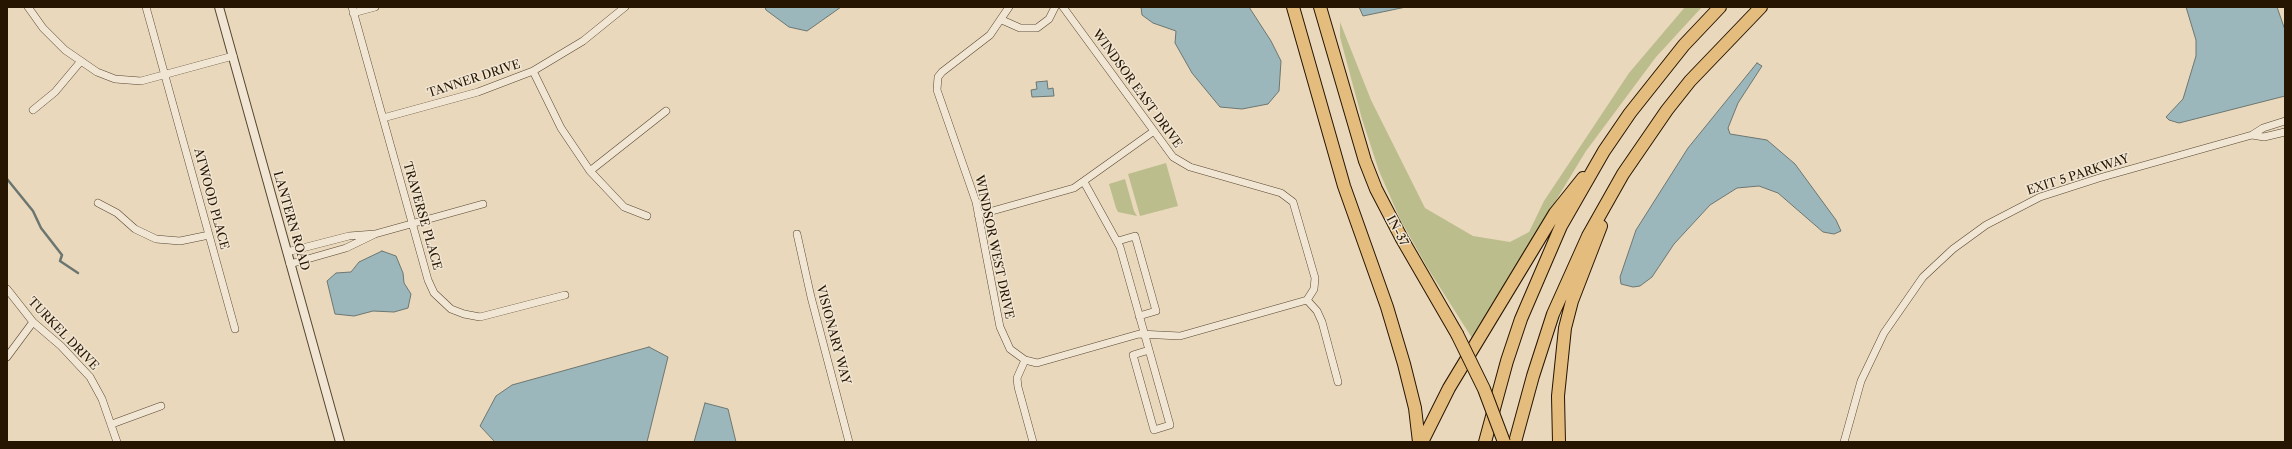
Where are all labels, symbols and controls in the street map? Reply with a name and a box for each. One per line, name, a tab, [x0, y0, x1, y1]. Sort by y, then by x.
street label: WINDSOR EAST DRIVE	[1089, 27, 1185, 151]
street label: TANNER DRIVE	[426, 57, 522, 101]
street label: ATWOOD PLACE	[191, 147, 231, 251]
street label: EXIT 5 PARKWAY	[2025, 152, 2131, 198]
street label: TRAVERSE PLACE	[400, 160, 444, 272]
street label: LANTERN ROAD	[270, 170, 312, 272]
street label: WINDSOR WEST DRIVE	[972, 174, 1016, 320]
street label: IN-37	[1383, 213, 1411, 249]
street label: VISIONARY WAY	[813, 284, 853, 386]
street label: TURKEL DRIVE	[25, 295, 101, 373]

